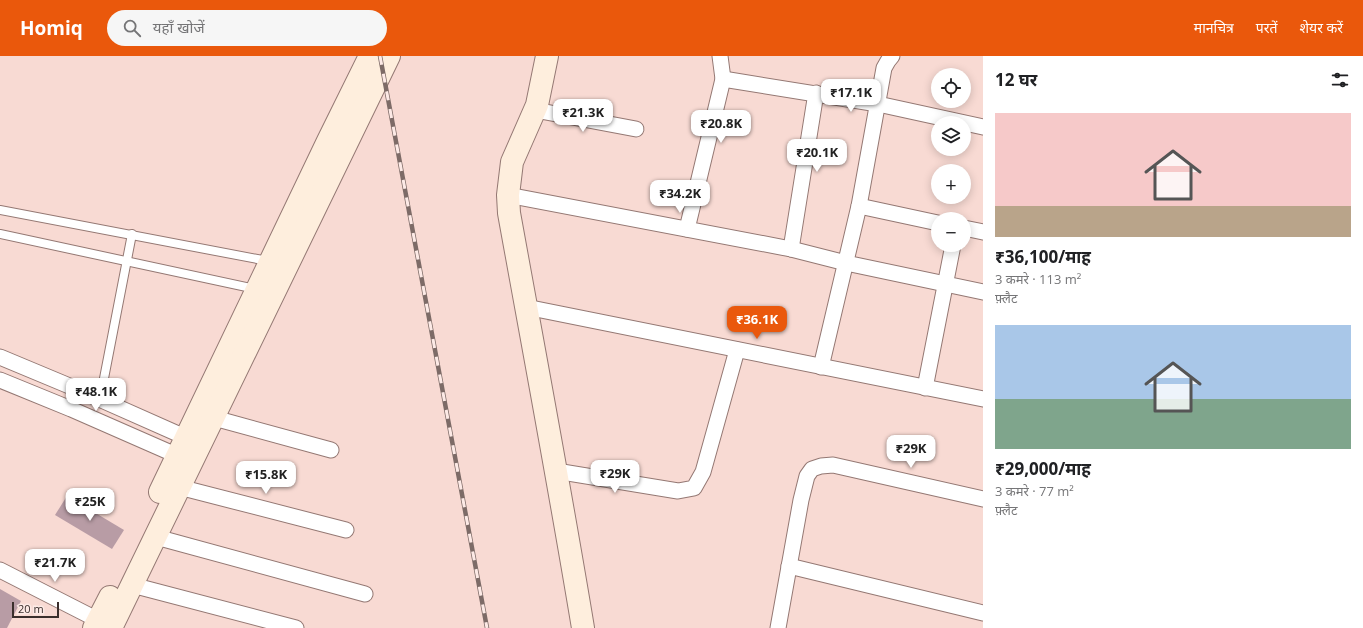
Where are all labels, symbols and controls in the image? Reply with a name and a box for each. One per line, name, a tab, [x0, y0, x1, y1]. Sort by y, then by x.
search box	[107, 10, 387, 46]
text: Homiq	[20, 15, 83, 41]
icon: search	[121, 17, 143, 39]
text: यहाँ खोजें	[153, 17, 205, 37]
text: मानचित्र	[1194, 18, 1234, 37]
text: परतें	[1256, 18, 1278, 37]
text: शेयर करें	[1300, 18, 1343, 37]
map controls	[931, 68, 971, 252]
button: locate	[931, 68, 971, 108]
text: 12 घर	[995, 68, 1037, 91]
icon: filters	[1329, 69, 1351, 91]
pin: ₹17.1K	[818, 79, 884, 113]
text: ₹17.1K	[830, 83, 872, 101]
pin: ₹21.3K	[550, 99, 616, 133]
text: ₹21.3K	[562, 103, 604, 121]
pin: ₹20.8K	[688, 110, 754, 144]
text: ₹20.8K	[700, 114, 742, 132]
button: layers	[931, 116, 971, 156]
pin: ₹20.1K	[784, 139, 850, 173]
icon: home	[1137, 139, 1209, 211]
text: ₹20.1K	[796, 143, 838, 161]
button: +	[931, 164, 971, 204]
pin: ₹34.2K	[647, 180, 713, 214]
text: ₹34.2K	[659, 184, 701, 202]
button: −	[931, 212, 971, 252]
text: ₹36,100/माह	[995, 245, 1091, 268]
text: 3 कमरे · 113 m²	[995, 270, 1081, 288]
text: फ़्लैट	[995, 289, 1018, 307]
pin: ₹36.1K	[724, 306, 790, 340]
text: ₹36.1K	[736, 310, 778, 328]
icon: home	[1137, 351, 1209, 423]
pin: ₹48.1K	[63, 378, 129, 412]
text: ₹48.1K	[75, 382, 117, 400]
pin: ₹29K	[887, 435, 935, 469]
text: ₹29K	[896, 439, 926, 457]
text: ₹29,000/माह	[995, 457, 1091, 480]
pin: ₹29K	[591, 460, 639, 494]
pin: ₹15.8K	[233, 461, 299, 495]
text: ₹29K	[600, 464, 630, 482]
text: ₹15.8K	[245, 465, 287, 483]
text: 3 कमरे · 77 m²	[995, 482, 1074, 500]
pin: ₹25K	[66, 488, 114, 522]
text: ₹25K	[75, 492, 105, 510]
text: फ़्लैट	[995, 501, 1018, 519]
pin: ₹21.7K	[22, 549, 88, 583]
text: ₹21.7K	[34, 553, 76, 571]
scale bar	[12, 600, 59, 619]
text: 20 m	[18, 601, 44, 616]

